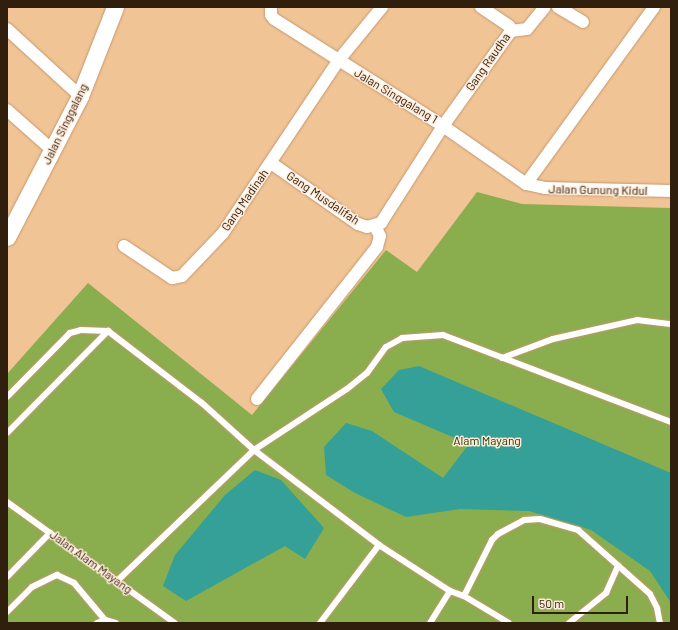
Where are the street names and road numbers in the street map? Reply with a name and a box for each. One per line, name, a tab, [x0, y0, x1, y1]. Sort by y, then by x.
street label: Gang Raudha	[463, 30, 513, 94]
street label: Jalan Singgalang 1	[352, 65, 440, 127]
street label: Jalan Singgalang	[39, 81, 91, 167]
street label: Gang Madinah	[218, 166, 272, 234]
street label: Gang Musdalifah	[284, 168, 362, 228]
street label: Jalan Gunung Kidul	[548, 182, 648, 198]
street label: Jalan Alam Mayang	[47, 527, 135, 597]

